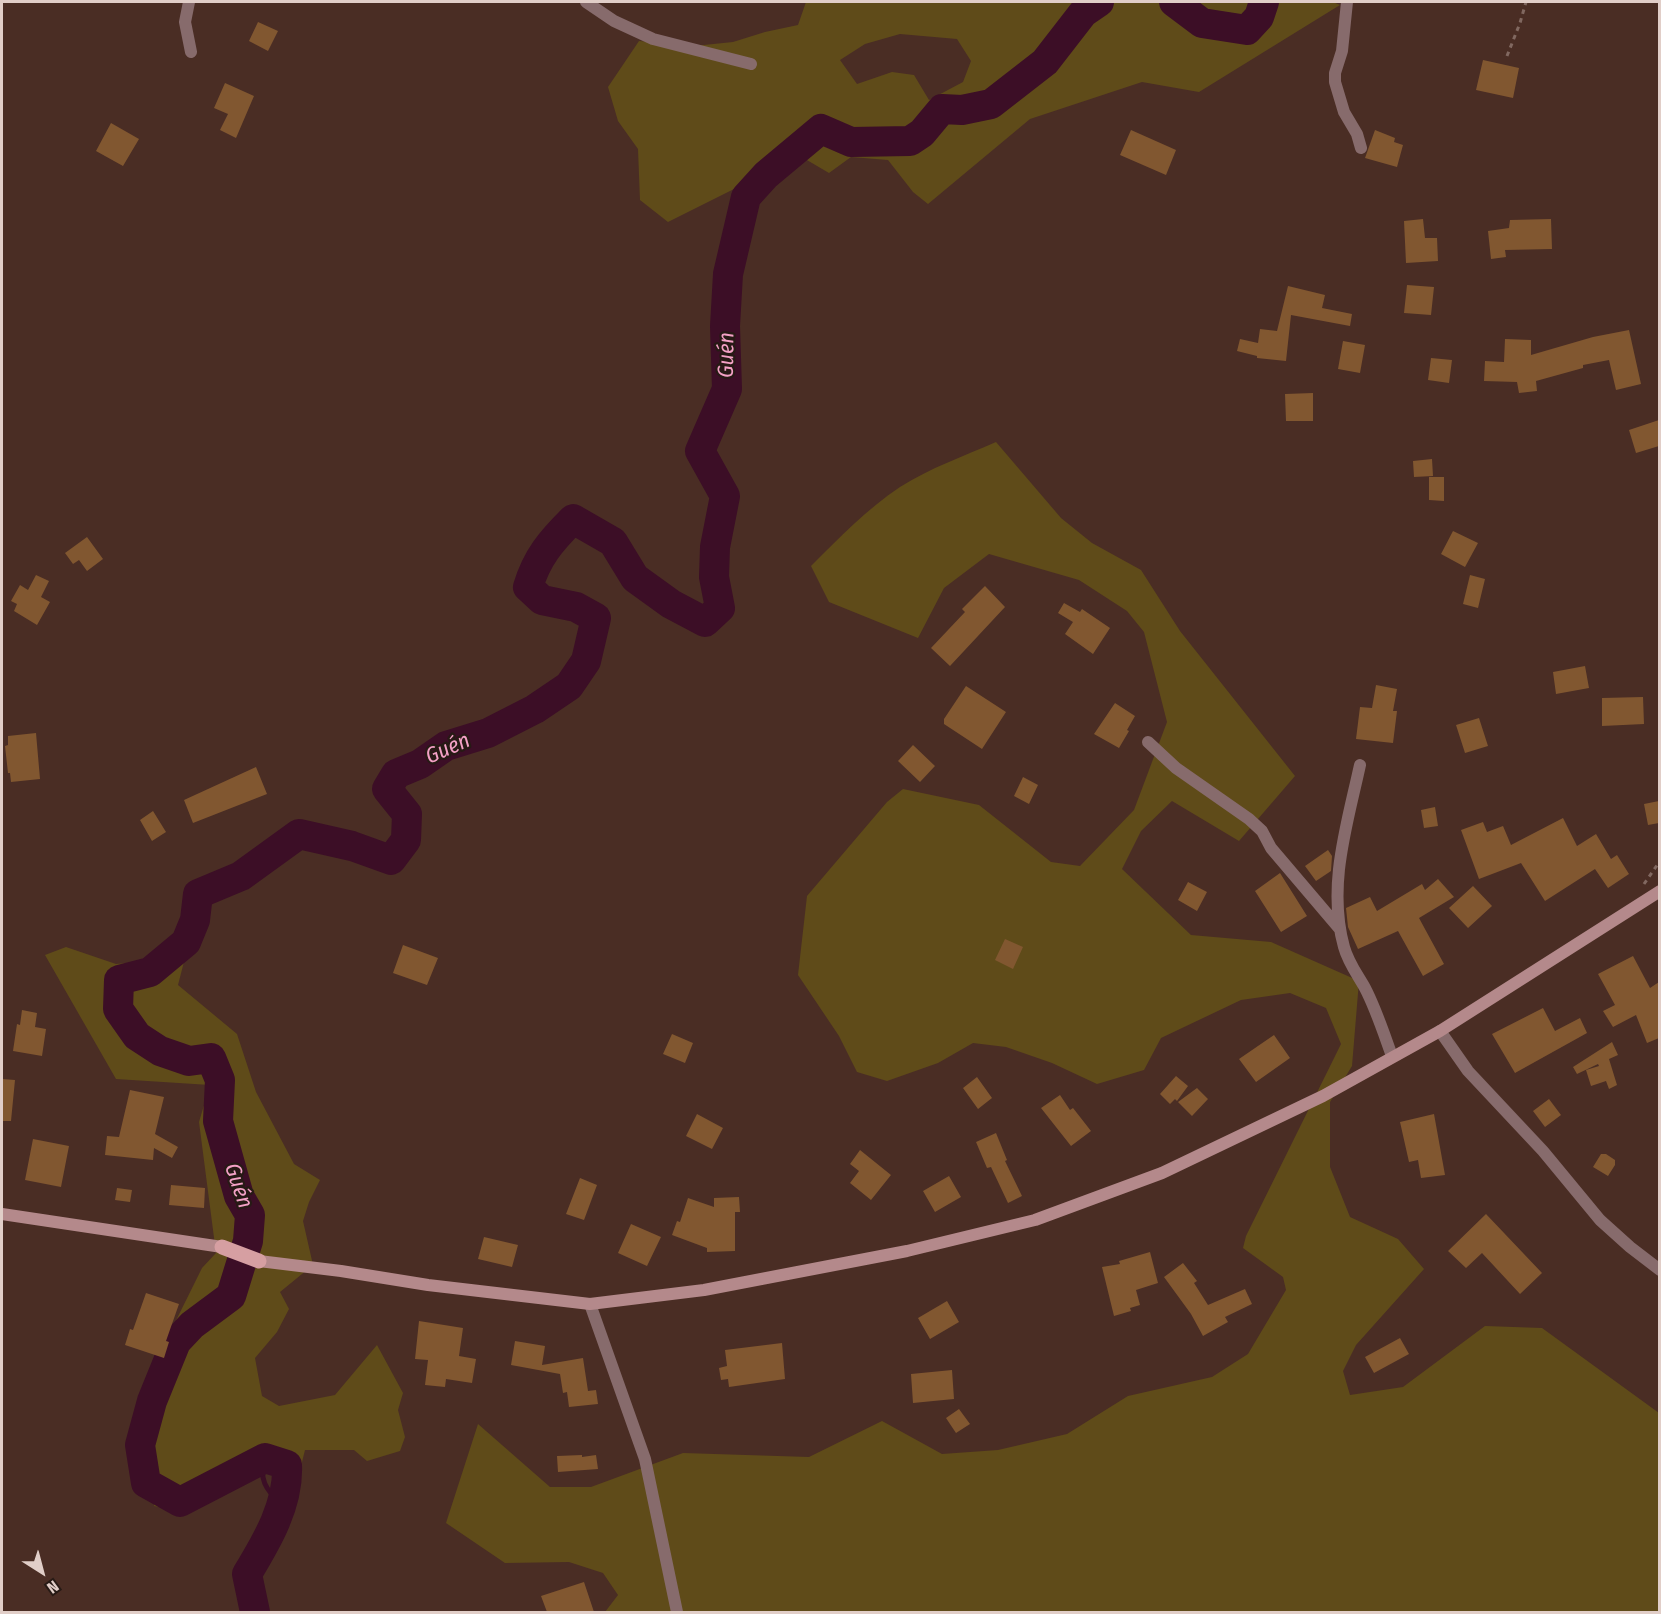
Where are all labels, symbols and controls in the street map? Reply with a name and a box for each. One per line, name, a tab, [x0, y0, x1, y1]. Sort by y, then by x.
water label: Guén	[713, 332, 741, 378]
water label: Guén	[422, 728, 474, 770]
water label: Guén	[218, 1160, 258, 1212]
north arrow	[12, 1542, 72, 1602]
text: N	[43, 1576, 62, 1597]

